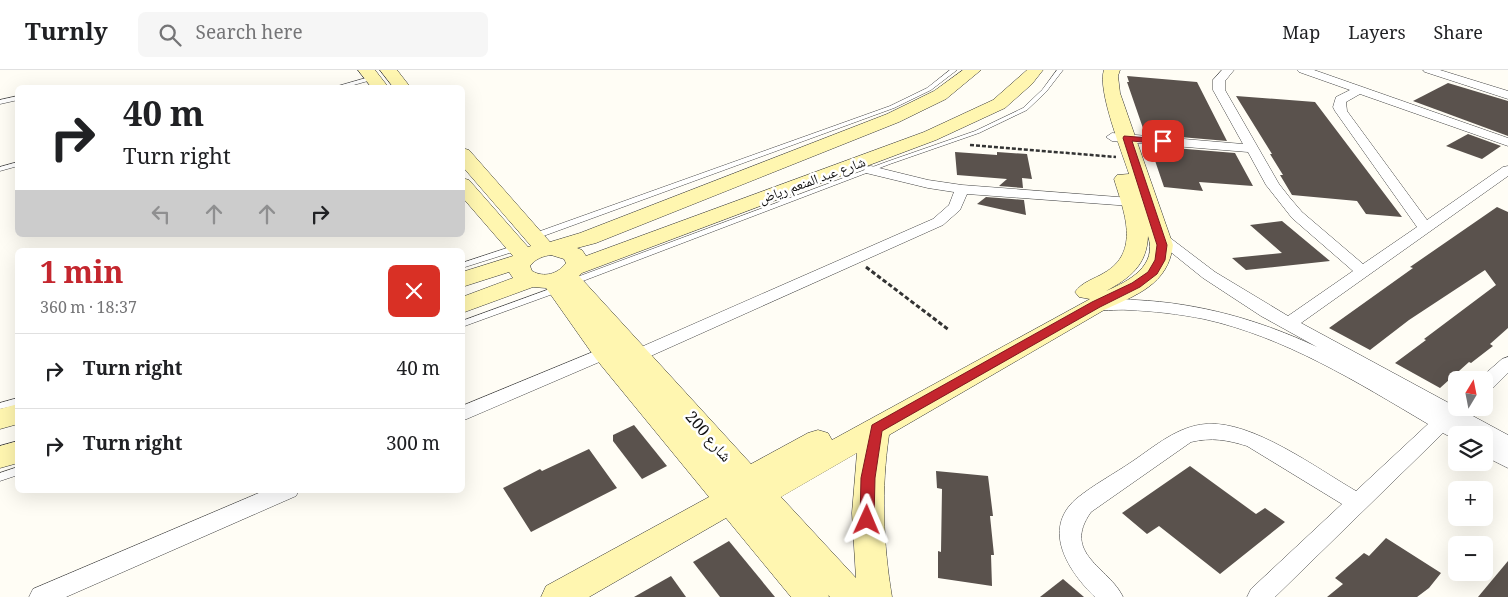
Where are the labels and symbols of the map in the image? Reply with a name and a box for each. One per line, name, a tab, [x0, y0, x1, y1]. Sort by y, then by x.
pin	[1142, 120, 1184, 162]
street label: شارع عبد المنعم رياض	[756, 151, 869, 212]
north arrow	[1448, 371, 1492, 416]
street label: شارع 200	[677, 406, 737, 469]
position arrow	[840, 493, 892, 545]

